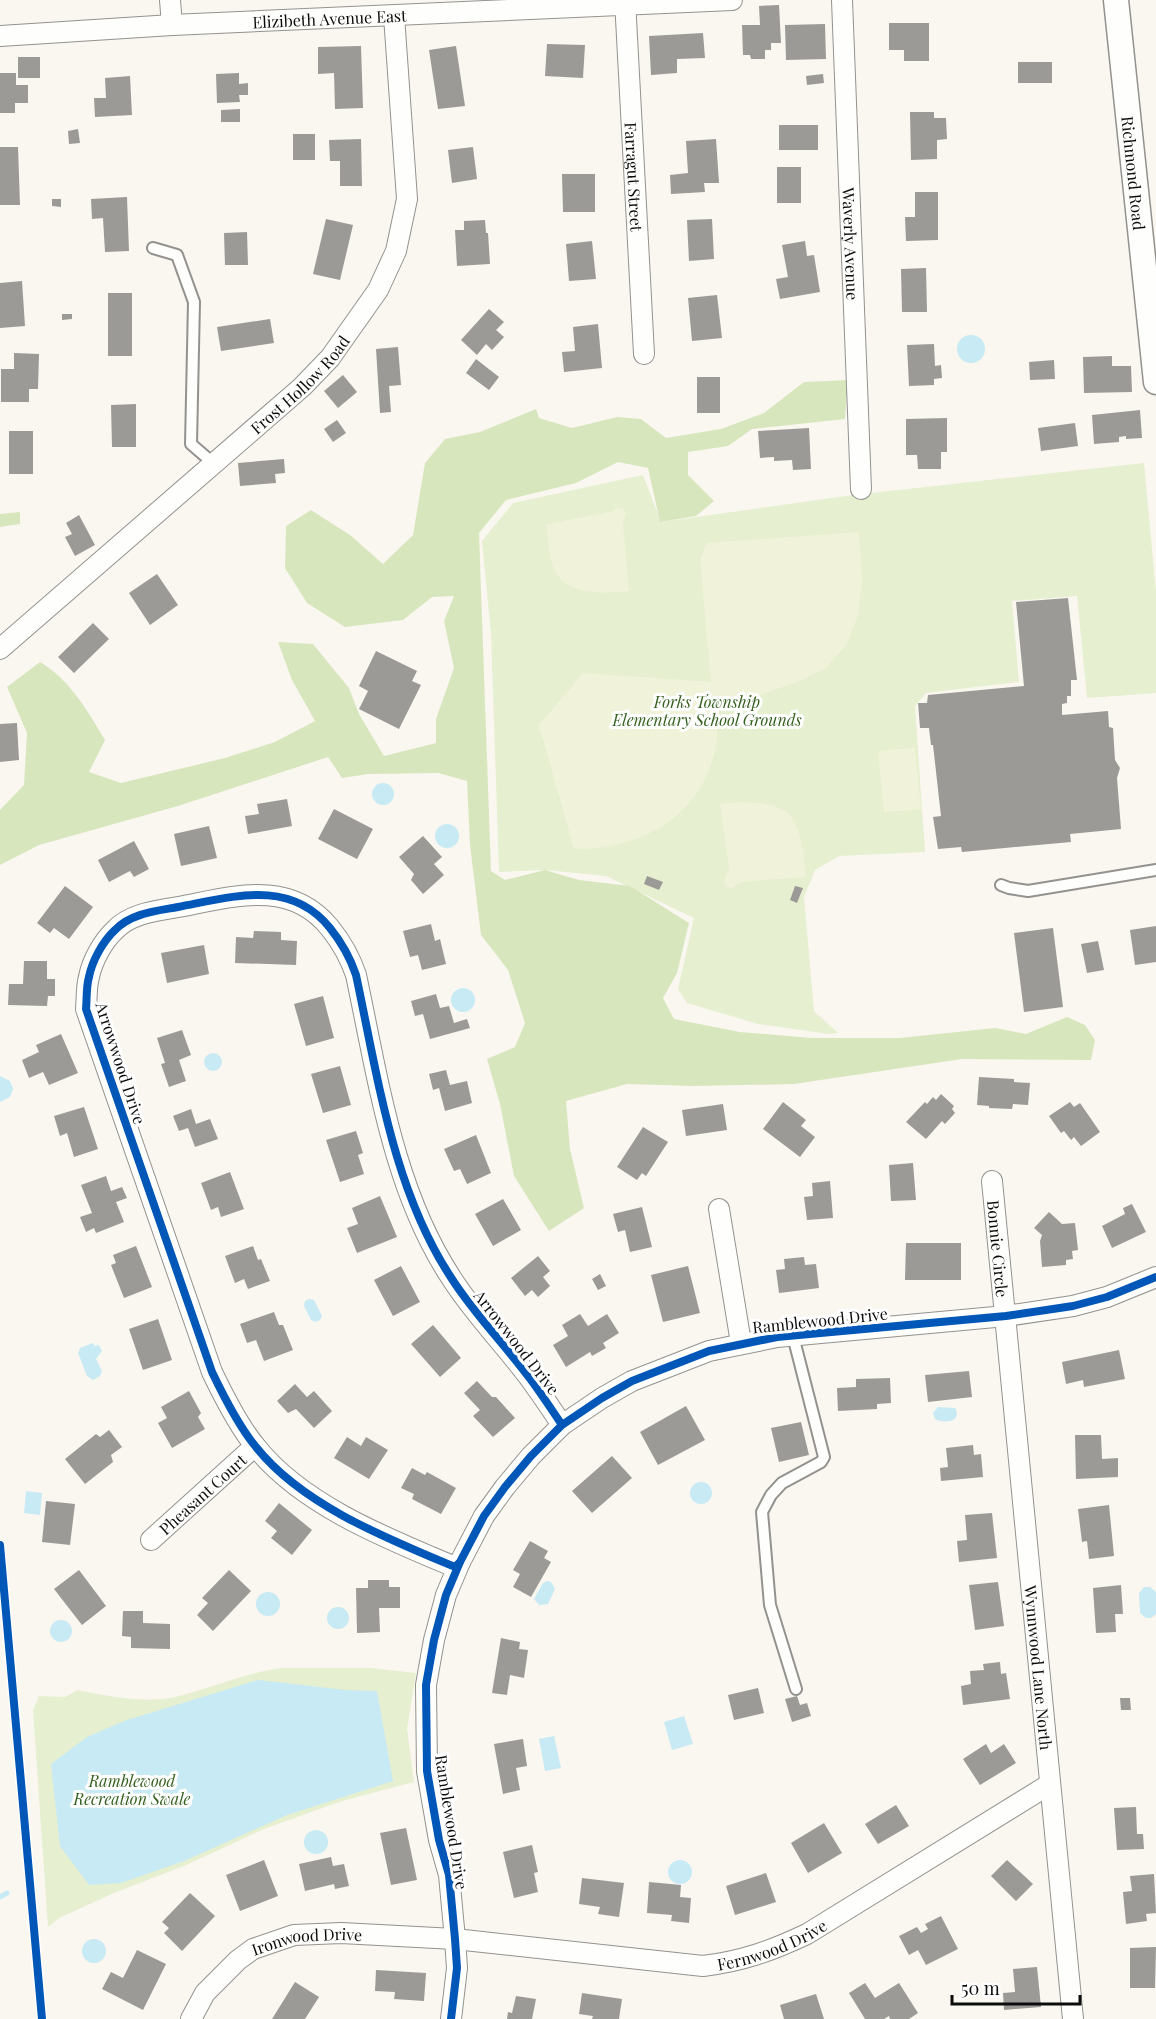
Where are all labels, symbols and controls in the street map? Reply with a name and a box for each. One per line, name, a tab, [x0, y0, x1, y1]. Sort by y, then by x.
street label: Elizibeth Avenue East	[252, 4, 407, 32]
street label: Richmond Road	[1118, 115, 1151, 231]
street label: Farragut Street	[621, 122, 648, 232]
street label: Waverly Avenue	[839, 186, 864, 301]
street label: Frost Hollow Road	[246, 331, 353, 438]
park label: Forks Township Elementary School Grounds	[612, 691, 801, 730]
street label: Arrowwood Drive	[91, 998, 151, 1127]
street label: Bonnie Circle	[983, 1199, 1014, 1298]
street label: Arrowwood Drive	[469, 1285, 564, 1399]
street label: Ramblewood Drive	[751, 1302, 889, 1338]
street label: Pheasant Court	[154, 1449, 251, 1539]
street label: Wynnwood Lane North	[1021, 1583, 1058, 1752]
street label: Ramblewood Drive	[431, 1753, 473, 1891]
park label: Ramblewood Recreation Swale	[73, 1770, 191, 1809]
street label: Fernwood Drive	[715, 1914, 830, 1974]
street label: Ironwood Drive	[249, 1922, 363, 1959]
scale bar	[952, 1968, 1080, 2006]
text: 50 m	[961, 1976, 1000, 2000]

